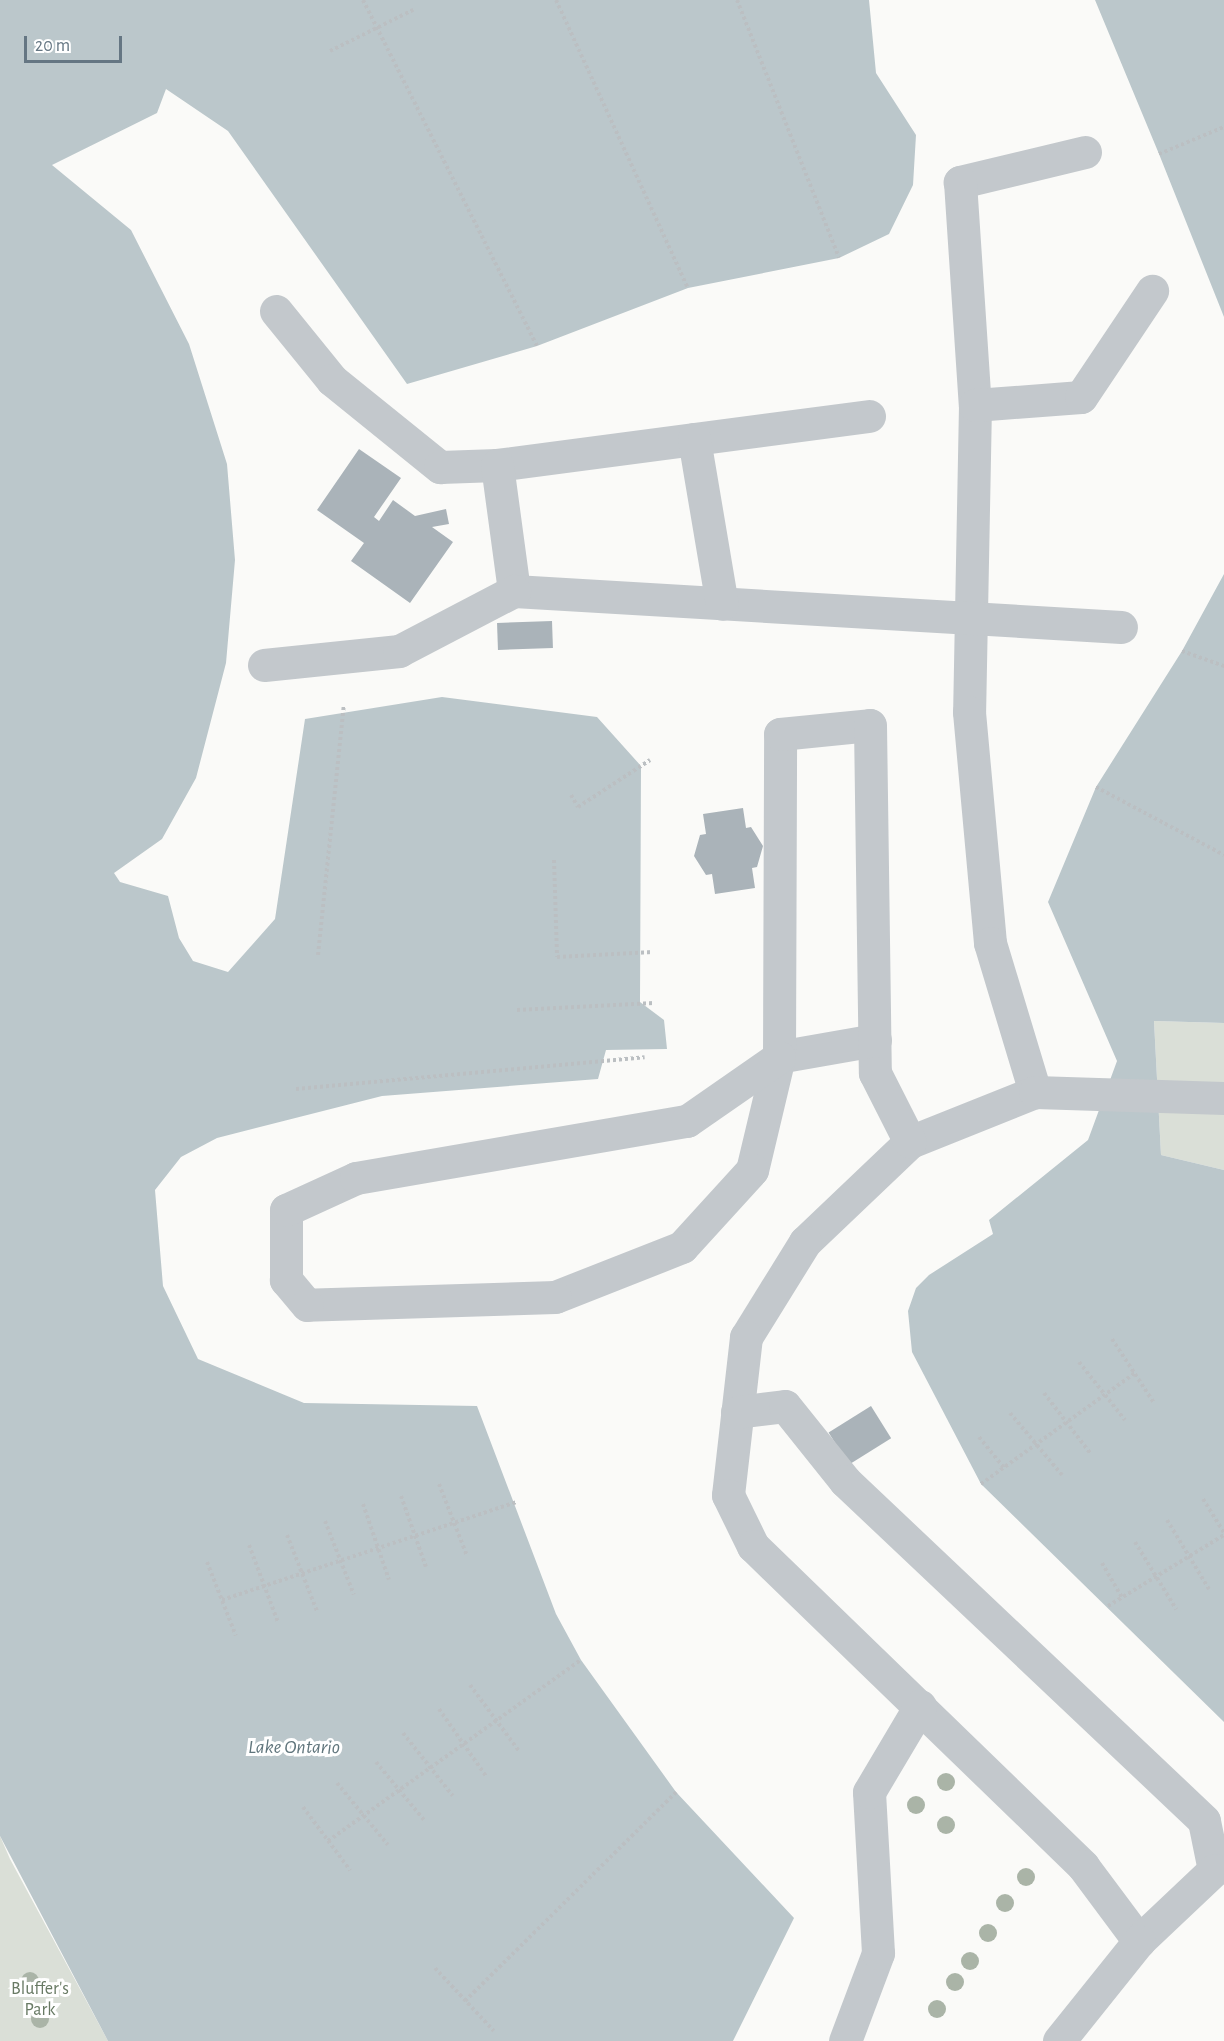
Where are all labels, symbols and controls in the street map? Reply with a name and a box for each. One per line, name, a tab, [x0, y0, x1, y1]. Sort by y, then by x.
scale bar	[27, 24, 124, 62]
text: 20 m	[35, 37, 70, 55]
water label: Lake Ontario	[248, 1735, 340, 1759]
park label: Bluffer's Park	[11, 1979, 69, 2022]

